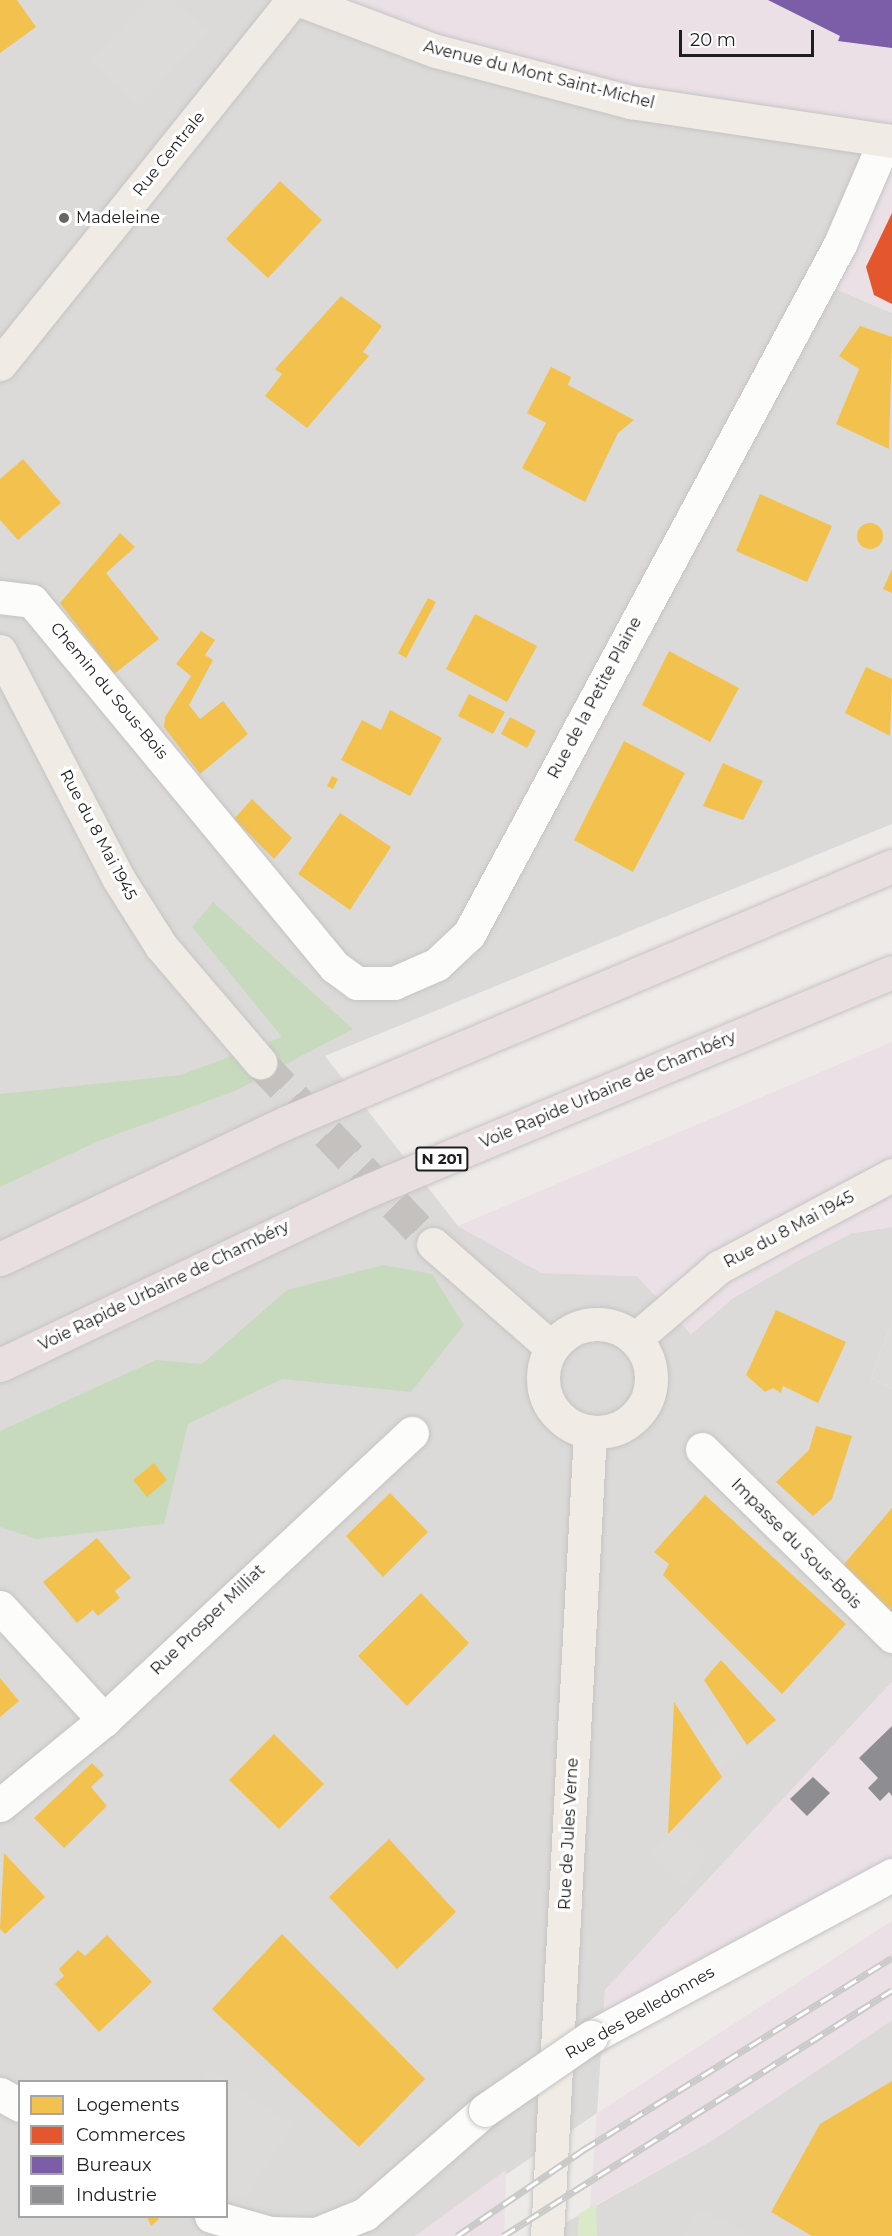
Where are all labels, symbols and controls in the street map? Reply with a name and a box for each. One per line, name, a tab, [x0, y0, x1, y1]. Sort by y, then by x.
scale bar	[682, 18, 817, 56]
text: 20 m	[690, 29, 736, 51]
street label: Avenue du Mont Saint-Michel	[422, 37, 656, 113]
street label: Rue Centrale	[129, 108, 209, 200]
place label: Madeleine	[76, 208, 160, 228]
marker: Madeleine	[57, 211, 71, 225]
street label: Rue de la Petite Plaine	[544, 614, 646, 782]
street label: Chemin du Sous-Bois	[46, 619, 172, 763]
street label: Rue du 8 Mai 1945	[56, 767, 140, 903]
street label: Voie Rapide Urbaine de Chambéry	[477, 1027, 739, 1153]
road number: N 201	[415, 1147, 469, 1171]
street label: Rue du 8 Mai 1945	[721, 1188, 857, 1272]
street label: Voie Rapide Urbaine de Chambéry	[36, 1217, 292, 1355]
street label: Impasse du Sous-Bois	[727, 1475, 865, 1613]
street label: Rue Prosper Milliat	[147, 1561, 269, 1679]
street label: Rue de Jules Verne	[555, 1757, 583, 1911]
street label: Rue des Belledonnes	[562, 1963, 718, 2063]
legend	[18, 2080, 228, 2218]
text: Logements	[76, 2094, 179, 2116]
text: Commerces	[76, 2124, 185, 2146]
text: Bureaux	[76, 2154, 152, 2176]
text: Industrie	[76, 2184, 157, 2206]

